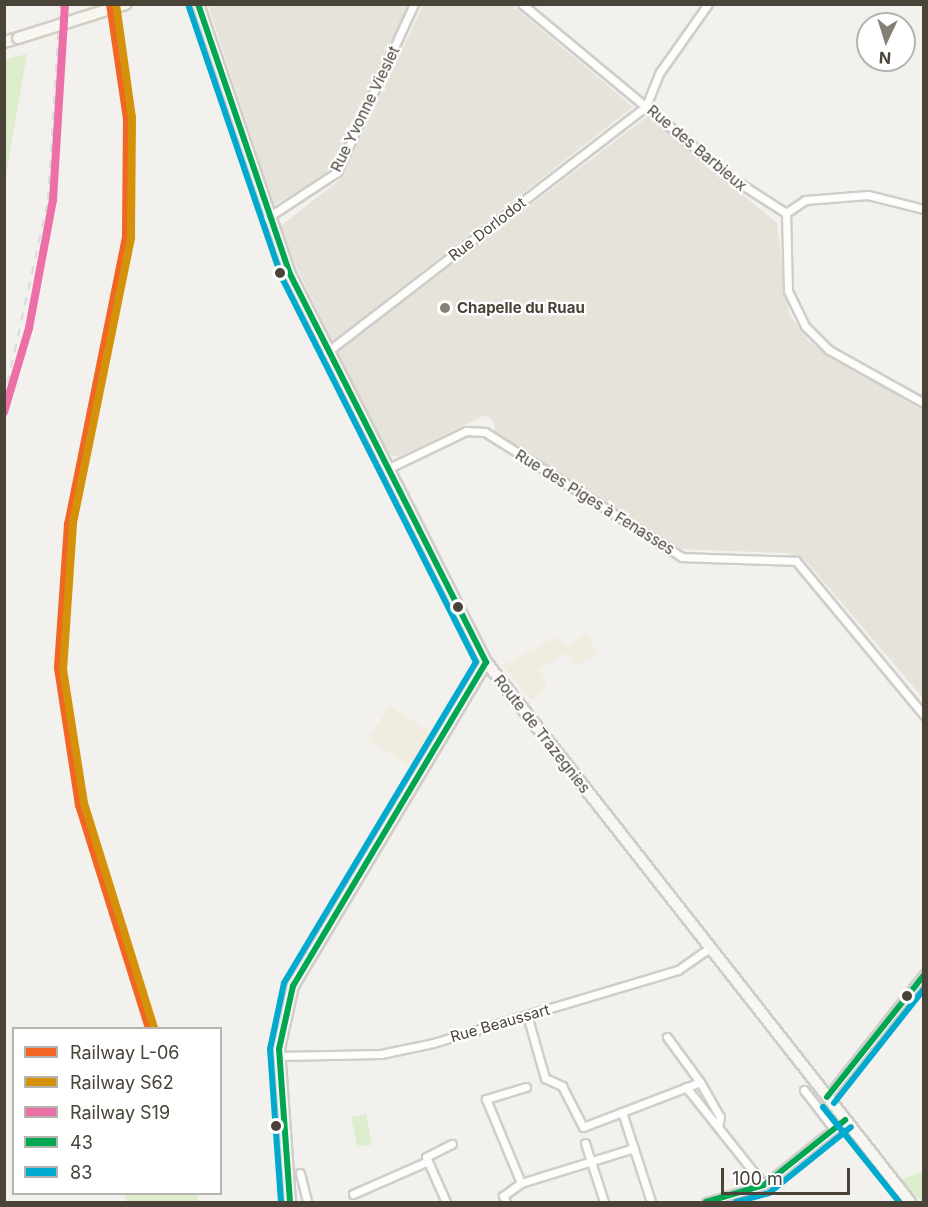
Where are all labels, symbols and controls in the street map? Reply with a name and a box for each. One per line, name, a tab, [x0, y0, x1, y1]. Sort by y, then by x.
north arrow	[856, 12, 916, 72]
street label: Rue Yvonne Vieslet	[327, 43, 403, 175]
text: N	[878, 48, 892, 68]
street label: Rue des Barbieux	[644, 101, 750, 195]
street label: Rue Dorlodot	[445, 193, 529, 265]
unlabelled marker	[274, 267, 286, 279]
place label: Chapelle du Ruau	[457, 299, 585, 317]
marker: Chapelle du Ruau	[438, 301, 452, 315]
street label: Rue des Piges à Fenasses	[512, 446, 678, 558]
unlabelled marker	[452, 601, 464, 613]
street label: Route de Trazegnies	[490, 671, 594, 797]
unlabelled marker	[901, 990, 913, 1002]
street label: Rue Beaussart	[448, 1000, 552, 1046]
legend	[12, 1027, 222, 1195]
text: Railway L-06	[70, 1042, 180, 1063]
text: Railway S62	[70, 1072, 174, 1093]
text: Railway S19	[70, 1102, 170, 1123]
unlabelled marker	[270, 1120, 282, 1132]
text: 43	[70, 1132, 93, 1153]
scale bar	[724, 1156, 853, 1194]
text: 83	[70, 1162, 92, 1183]
text: 100 m	[732, 1168, 783, 1189]

